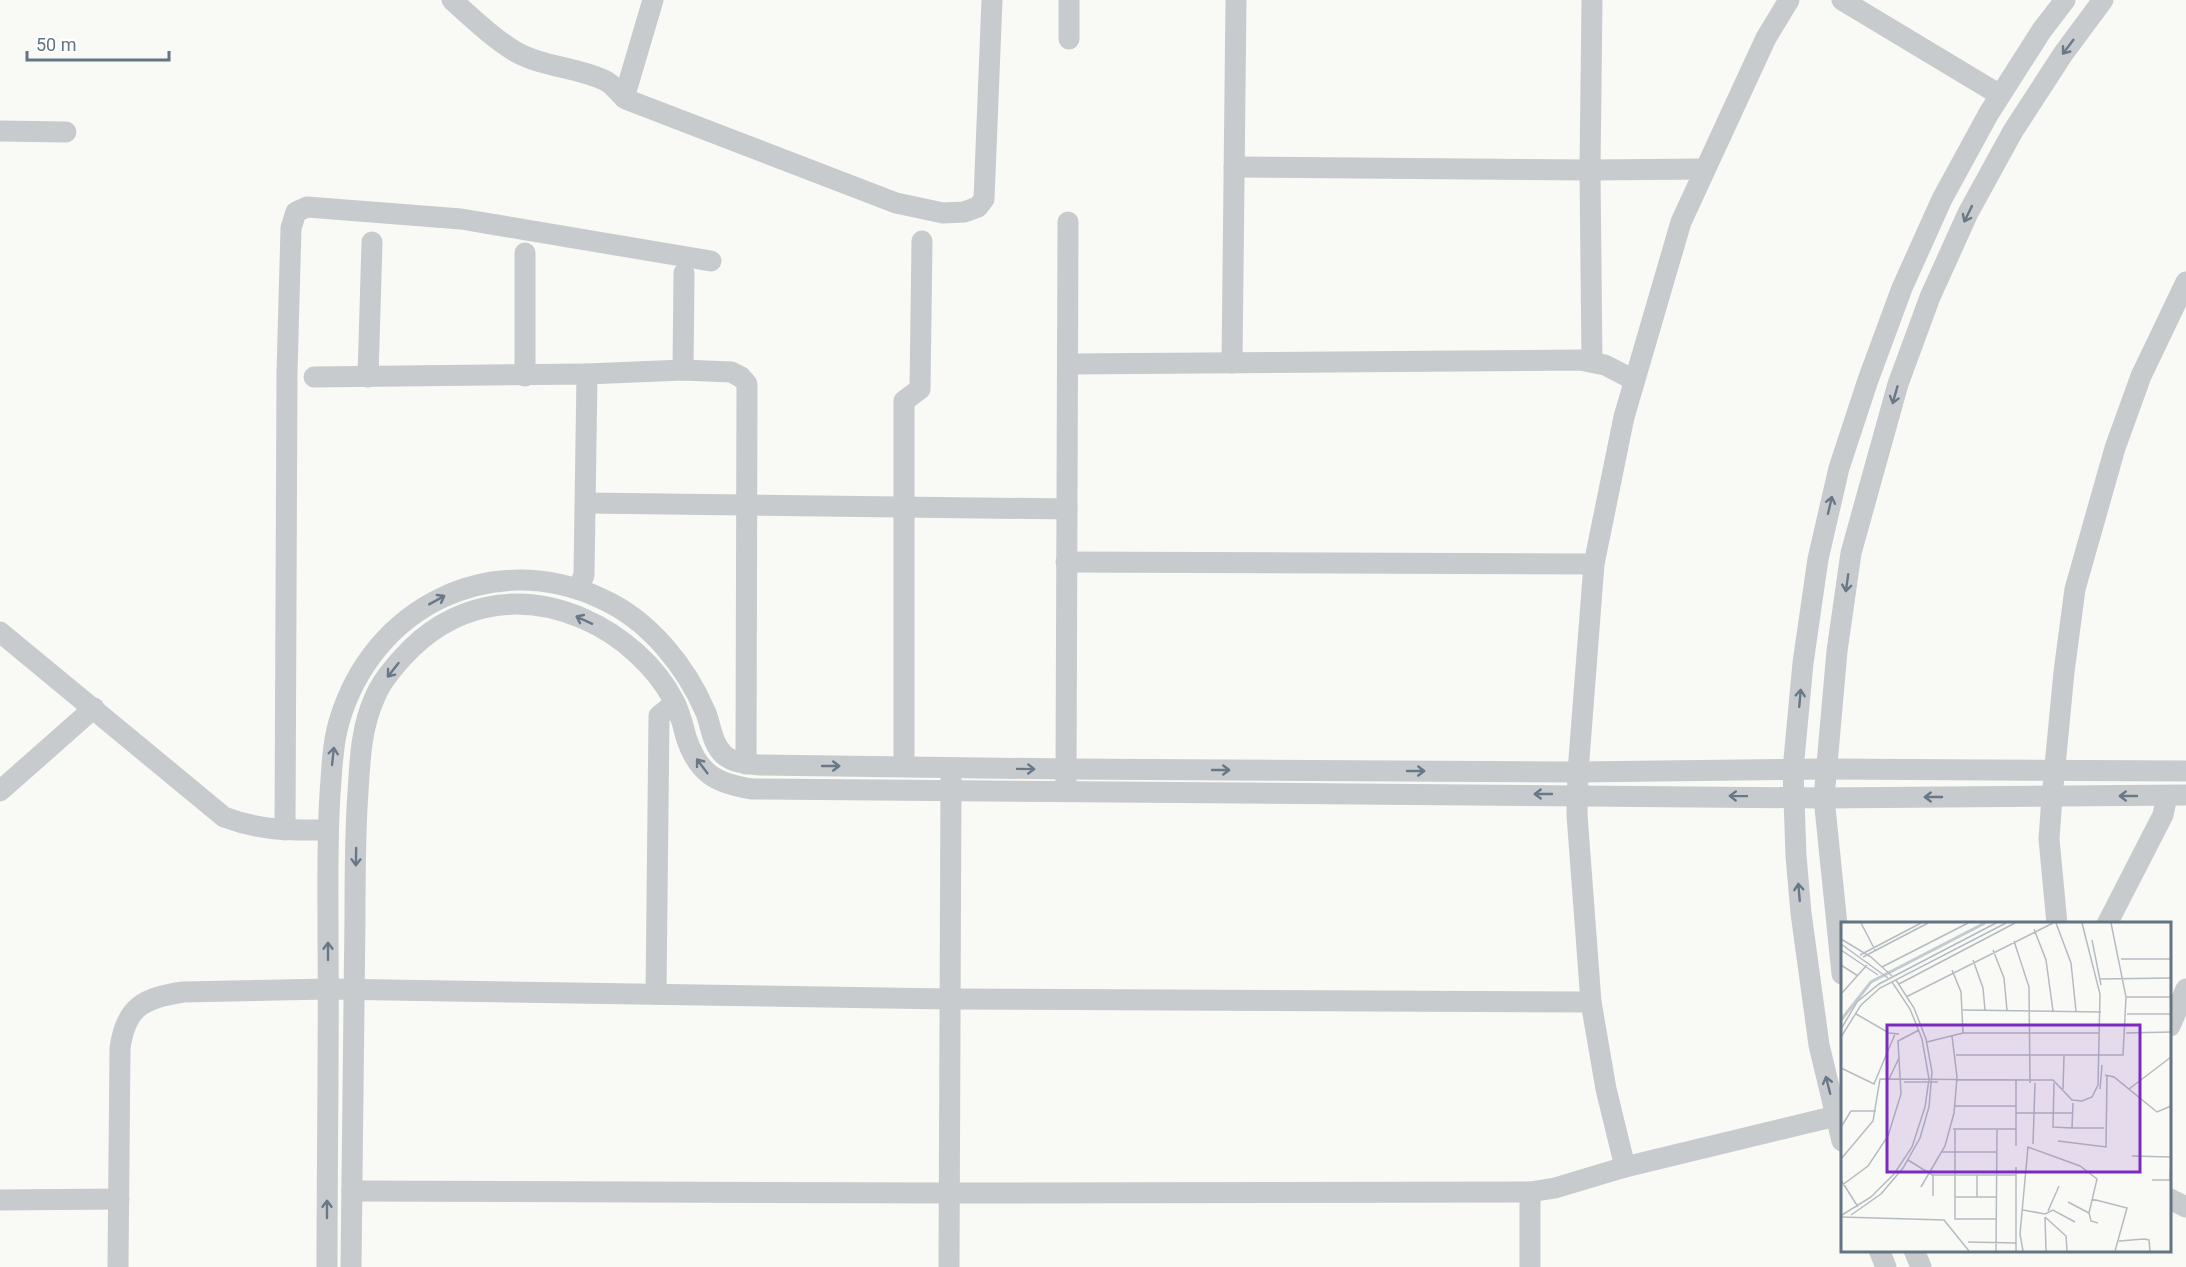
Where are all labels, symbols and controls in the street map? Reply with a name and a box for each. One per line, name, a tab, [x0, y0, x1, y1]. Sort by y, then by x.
scale bar	[27, 24, 170, 62]
text: 50 m	[36, 34, 76, 55]
one-way arrow	[2062, 38, 2074, 54]
one-way arrow	[1962, 204, 1973, 222]
one-way arrow	[1889, 385, 1900, 404]
one-way arrow	[1825, 496, 1837, 515]
one-way arrow	[1841, 573, 1852, 593]
one-way arrow	[427, 594, 445, 605]
one-way arrow	[576, 613, 594, 625]
one-way arrow	[386, 661, 399, 677]
one-way arrow	[1795, 688, 1806, 708]
one-way arrow	[328, 746, 339, 766]
one-way arrow	[696, 758, 709, 774]
one-way arrow	[821, 760, 841, 772]
one-way arrow	[1016, 763, 1036, 774]
one-way arrow	[1211, 764, 1231, 776]
one-way arrow	[1406, 765, 1426, 777]
one-way arrow	[1533, 788, 1553, 800]
one-way arrow	[2118, 790, 2138, 802]
one-way arrow	[1728, 791, 1748, 802]
one-way arrow	[1923, 791, 1943, 803]
one-way arrow	[350, 846, 361, 866]
one-way arrow	[1793, 883, 1804, 902]
inset map	[1841, 922, 2171, 1252]
one-way arrow	[322, 941, 334, 961]
one-way arrow	[1822, 1075, 1834, 1094]
one-way arrow	[321, 1199, 333, 1219]

